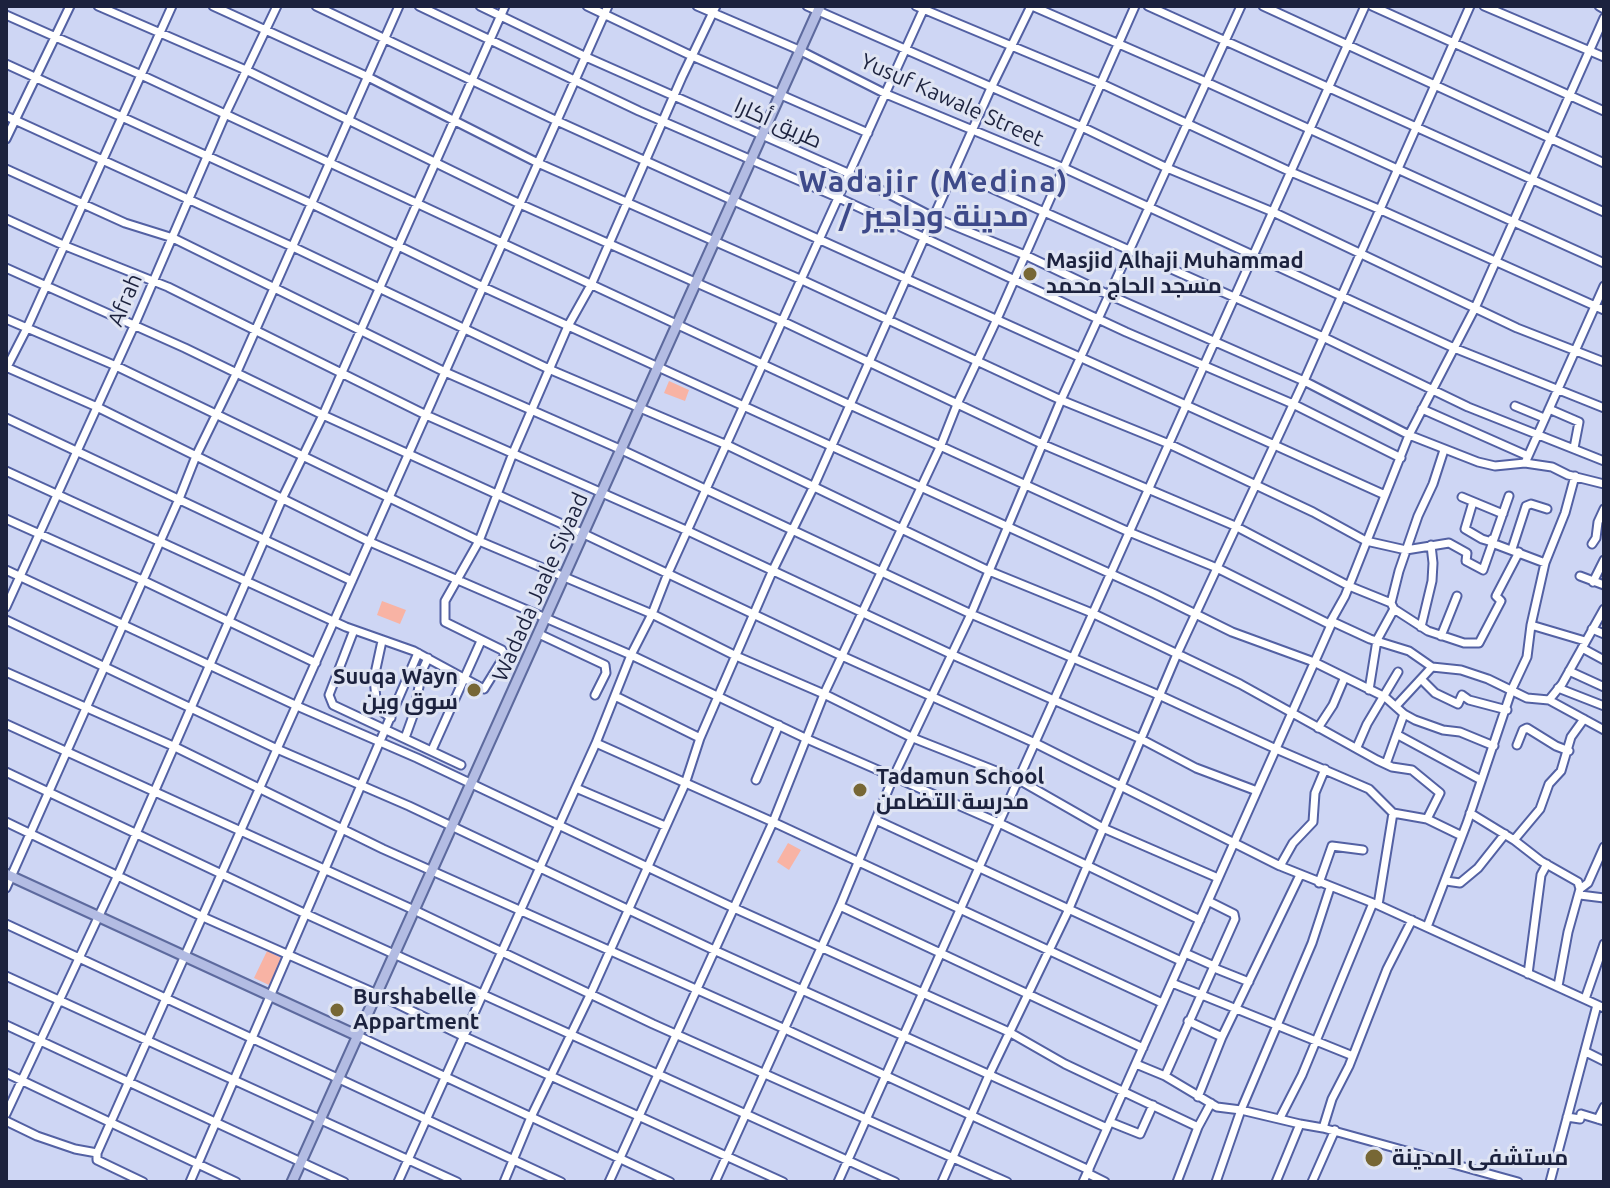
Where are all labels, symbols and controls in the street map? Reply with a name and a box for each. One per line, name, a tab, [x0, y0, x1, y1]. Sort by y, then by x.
street label: Yusuf Kawale Street	[856, 48, 1048, 152]
street label: طريق أكارا	[730, 92, 826, 154]
district label: Wadajir (Medina) / مدينة وداجير	[799, 164, 1069, 234]
place label: Masjid Alhaji Muhammad مسجد الحاج محمد	[1046, 248, 1304, 300]
marker: Masjid Alhaji Muhammad مسجد الحاج محمد	[1021, 265, 1039, 283]
street label: Afrah	[102, 270, 148, 330]
street label: Wadada Jaale Siyaad	[486, 488, 594, 686]
place label: Suuqa Wayn سوق وين	[333, 664, 458, 716]
marker: Suuqa Wayn سوق وين	[465, 681, 483, 699]
place label: Tadamun School مدرسة التضامن	[876, 764, 1044, 816]
marker: Tadamun School مدرسة التضامن	[851, 781, 869, 799]
place label: Burshabelle Appartment	[353, 984, 479, 1036]
marker: Burshabelle Appartment	[328, 1001, 346, 1019]
place label: مستشفى المدينة	[1392, 1145, 1568, 1171]
marker: مستشفى المدينة	[1363, 1147, 1385, 1169]

